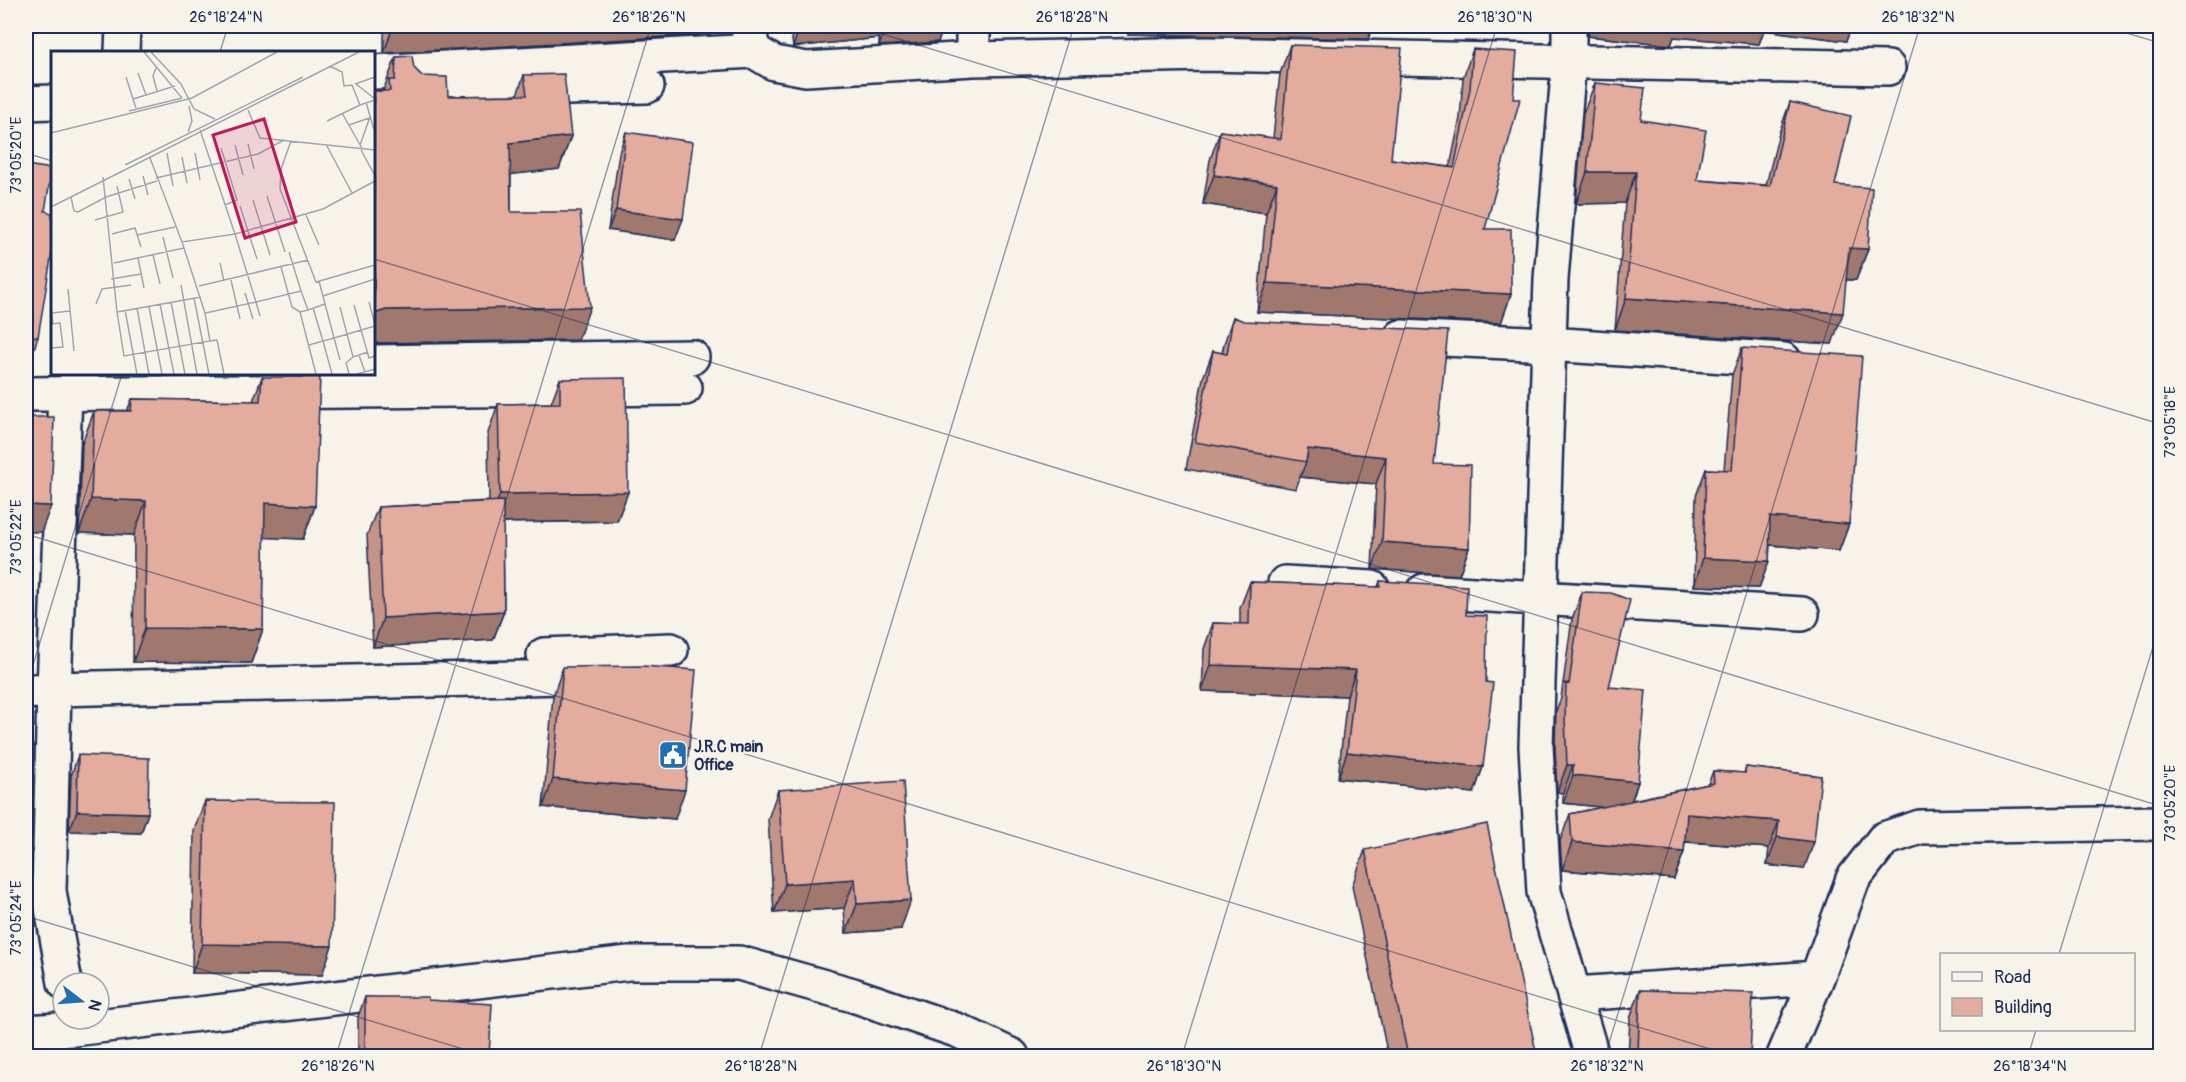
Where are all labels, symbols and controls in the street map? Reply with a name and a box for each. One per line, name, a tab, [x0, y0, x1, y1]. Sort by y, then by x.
text: 26°18'24"N	[189, 8, 263, 27]
text: 26°18'26"N	[612, 8, 686, 27]
text: 26°18'28"N	[1036, 8, 1108, 27]
text: 26°18'30"N	[1458, 8, 1532, 27]
text: 26°18'32"N	[1881, 8, 1955, 27]
inset map	[51, 51, 375, 375]
text: 73°05'20"E	[7, 116, 26, 193]
text: 73°05'18"E	[2161, 386, 2180, 458]
text: 73°05'22"E	[7, 499, 26, 574]
place label: J.R.C main Office	[694, 737, 763, 775]
public building icon: J.R.C main Office	[657, 739, 689, 771]
text: 73°05'20"E	[2161, 764, 2180, 841]
text: 73°05'24"E	[7, 880, 26, 956]
legend	[1940, 953, 2135, 1031]
text: Road	[1994, 966, 2031, 989]
north arrow	[51, 971, 111, 1031]
text: Building	[1994, 996, 2052, 1019]
text: N	[83, 997, 106, 1013]
text: 26°18'26"N	[301, 1057, 375, 1076]
text: 26°18'28"N	[725, 1057, 797, 1076]
text: 26°18'30"N	[1147, 1057, 1221, 1076]
text: 26°18'32"N	[1570, 1057, 1644, 1076]
text: 26°18'34"N	[1993, 1057, 2067, 1076]

